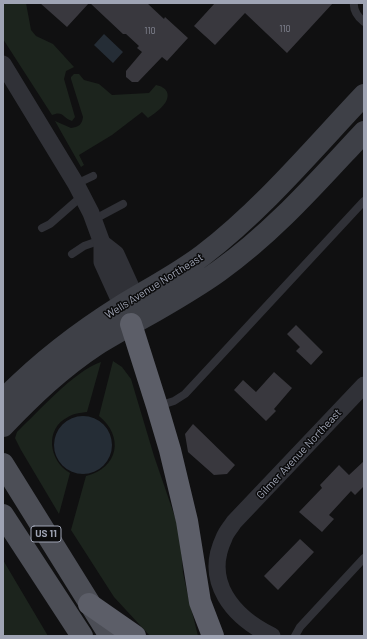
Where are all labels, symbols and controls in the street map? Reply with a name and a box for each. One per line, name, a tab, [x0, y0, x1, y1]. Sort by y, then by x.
house number: 110	[279, 24, 291, 34]
house number: 110	[144, 26, 156, 36]
street label: Wells Avenue Northeast	[103, 251, 205, 321]
street label: Gilmer Avenue Northeast	[254, 406, 344, 502]
road number: US 11	[31, 526, 61, 542]

